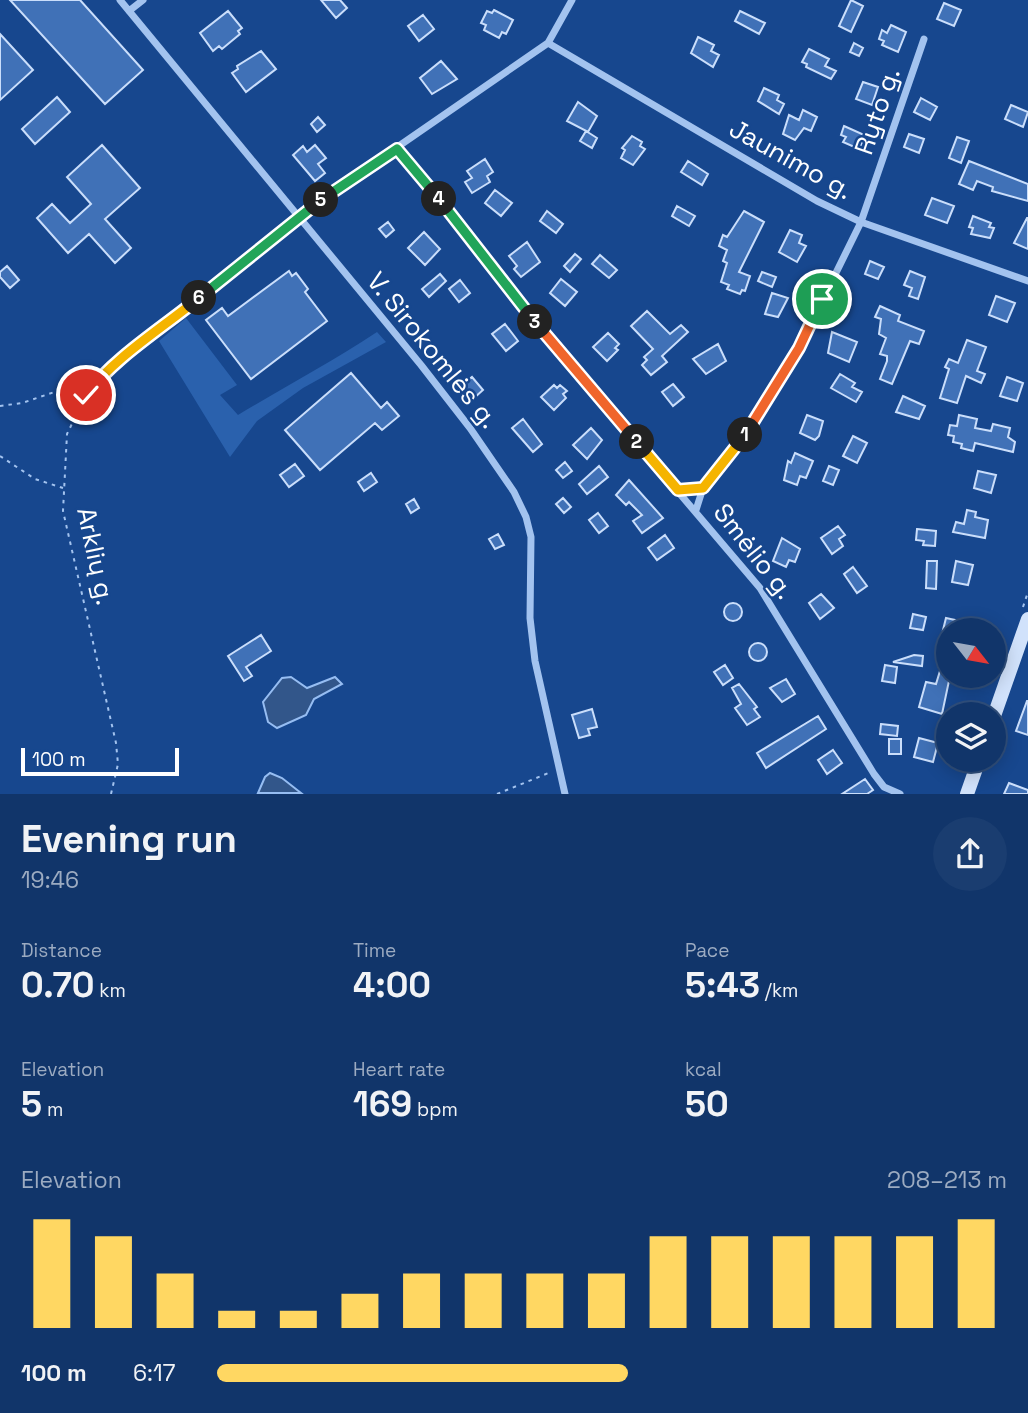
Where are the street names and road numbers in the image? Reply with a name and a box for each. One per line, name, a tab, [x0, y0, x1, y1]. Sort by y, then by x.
street label: Ryto g.	[846, 63, 908, 159]
street label: Jaunimo g.	[723, 111, 859, 207]
street label: V. Sirokomlės g.	[360, 265, 506, 435]
street label: Smėlio g.	[706, 496, 802, 606]
street label: Arklių g.	[69, 504, 123, 608]

